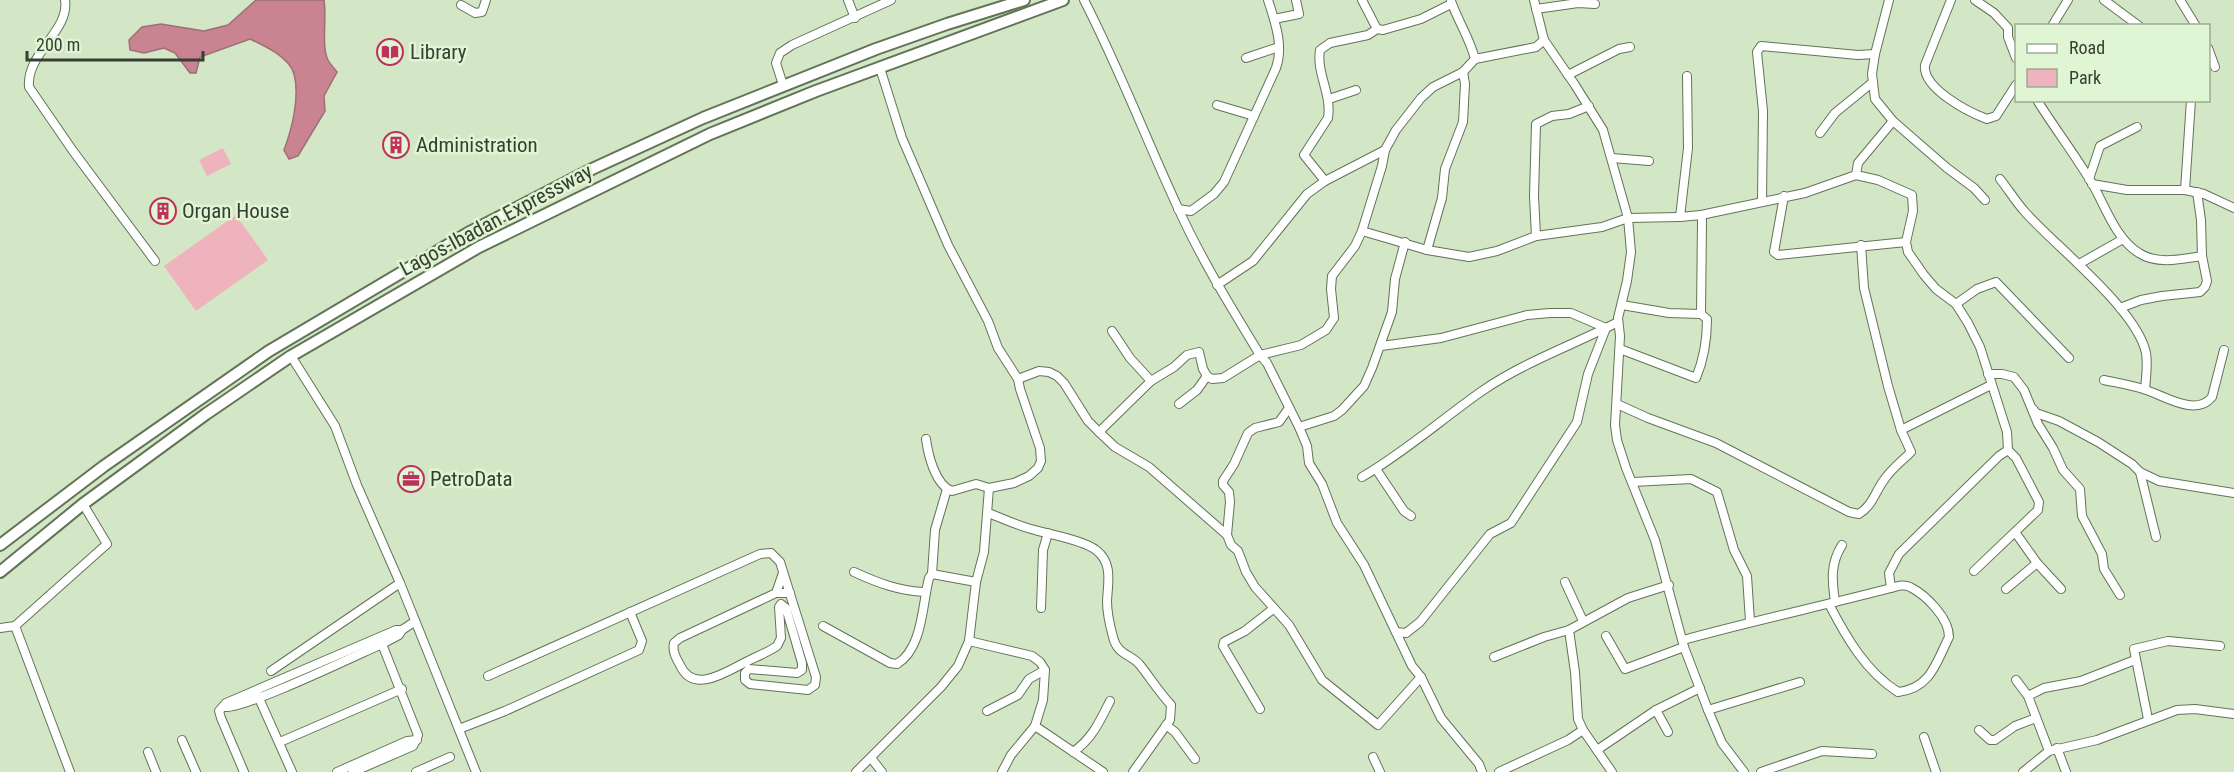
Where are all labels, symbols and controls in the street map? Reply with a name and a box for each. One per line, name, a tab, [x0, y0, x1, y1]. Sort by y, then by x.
scale bar	[27, 24, 202, 62]
legend	[2015, 24, 2210, 102]
text: 200 m	[36, 34, 80, 55]
library icon: Library	[375, 37, 405, 67]
text: Road	[2069, 37, 2105, 58]
place label: Library	[410, 40, 467, 64]
text: Park	[2069, 67, 2101, 88]
building icon: Administration	[381, 130, 411, 160]
place label: Administration	[416, 133, 538, 157]
street label: Lagos-Ibadan Expressway	[396, 159, 596, 281]
building icon: Organ House	[148, 196, 178, 226]
place label: Organ House	[182, 199, 290, 223]
office icon: PetroData	[396, 464, 426, 494]
place label: PetroData	[430, 467, 513, 491]

